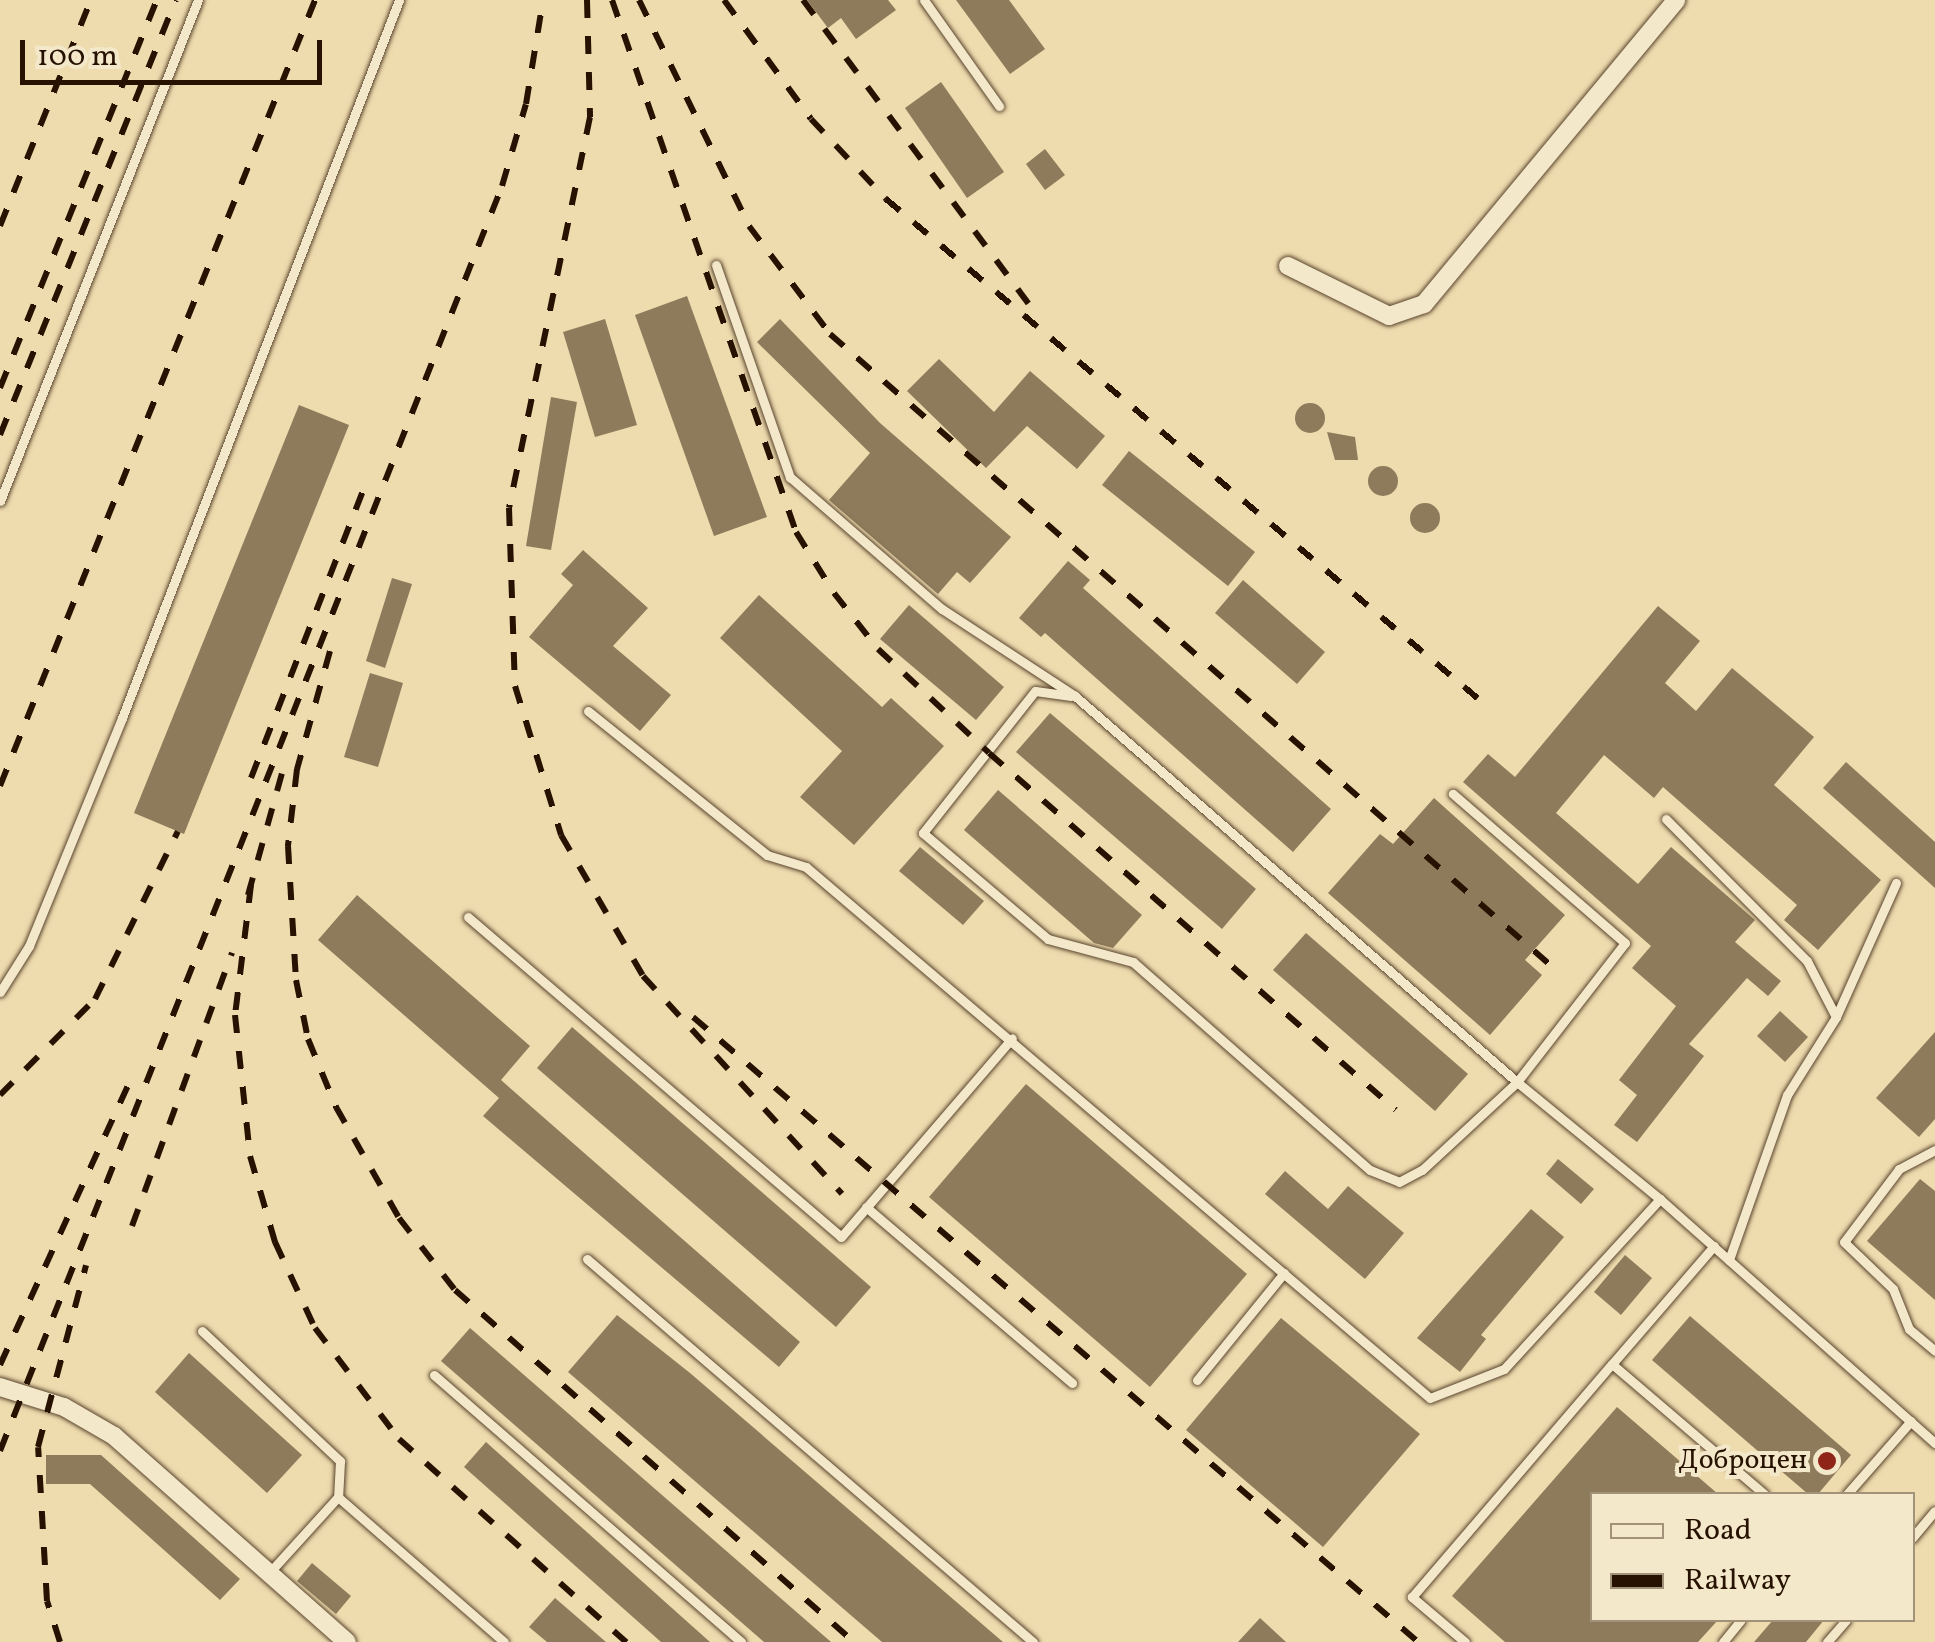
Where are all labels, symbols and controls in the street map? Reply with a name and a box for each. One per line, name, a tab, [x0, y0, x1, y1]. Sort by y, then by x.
scale bar	[25, 20, 328, 82]
text: 100 m	[37, 36, 118, 78]
place label: Доброцен	[1678, 1444, 1807, 1478]
marker: Доброцен	[1816, 1450, 1838, 1472]
legend	[1590, 1492, 1915, 1622]
text: Road	[1684, 1510, 1752, 1552]
text: Railway	[1684, 1560, 1791, 1602]

